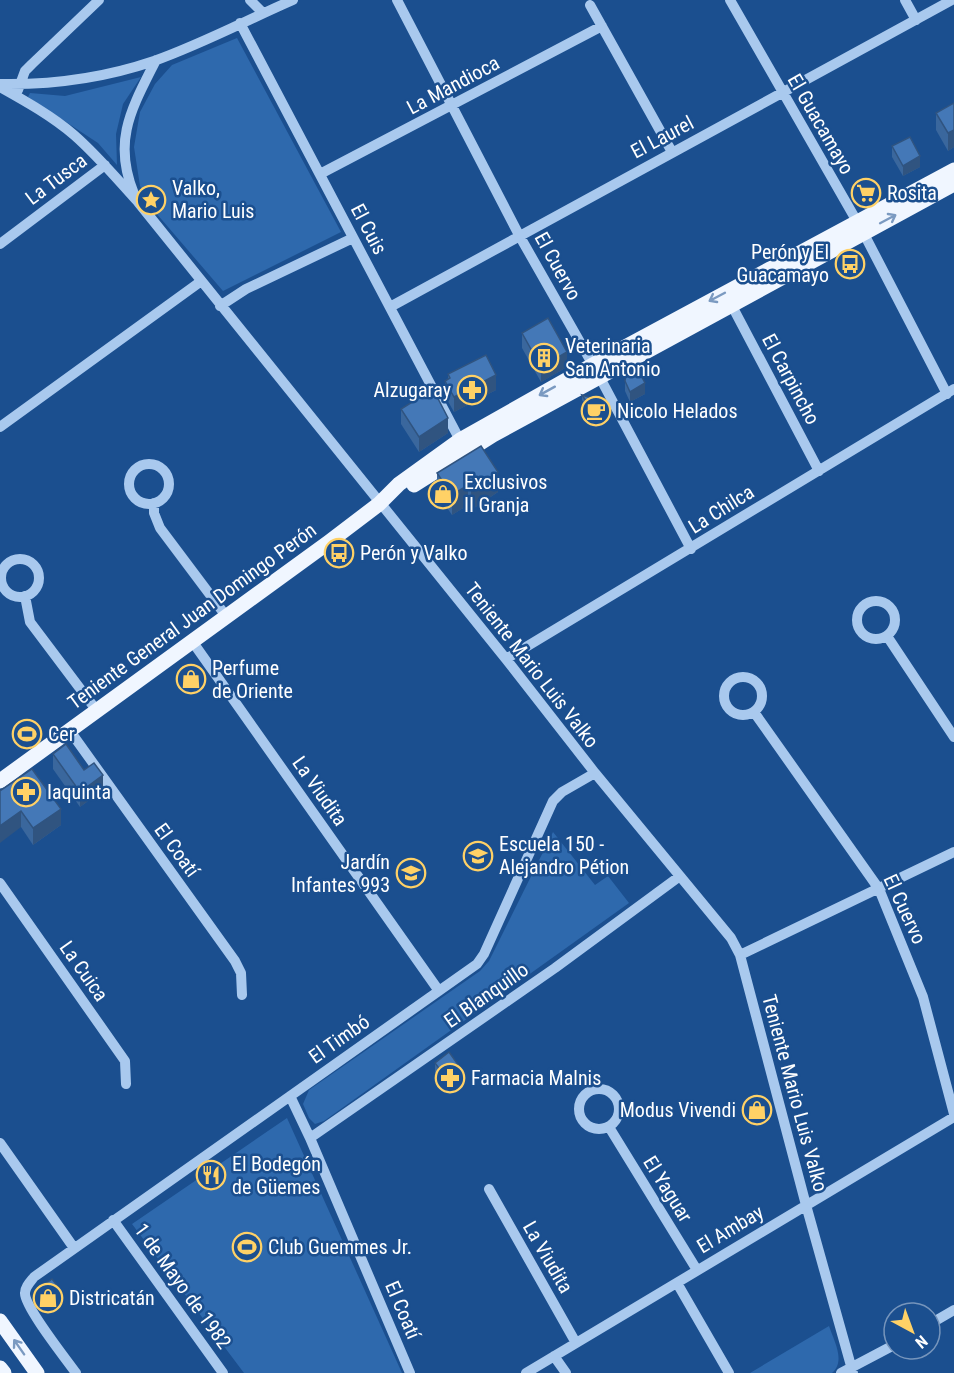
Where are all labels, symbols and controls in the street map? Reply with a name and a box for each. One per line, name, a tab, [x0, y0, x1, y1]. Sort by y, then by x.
street label: La Mandioca	[403, 51, 503, 119]
street label: El Guacamayo	[783, 70, 859, 178]
street label: El Laurel	[626, 110, 698, 164]
street label: La Tusca	[21, 148, 91, 210]
place label: Valko, Mario Luis	[172, 176, 254, 223]
supermarket icon: Rosita	[850, 177, 882, 209]
place label: Rosita	[887, 181, 937, 205]
place icon: Valko, Mario Luis	[135, 184, 167, 216]
street label: El Cuis	[346, 200, 392, 258]
one-way arrow	[879, 213, 897, 224]
street label: El Cuervo	[530, 228, 586, 304]
place label: Perón y El Guacamayo	[736, 240, 829, 287]
bus stop icon: Perón y El Guacamayo	[834, 248, 866, 280]
one-way arrow	[709, 292, 727, 303]
street label: El Carpincho	[757, 330, 825, 428]
place label: Veterinaria San Antonio	[565, 334, 661, 381]
building icon: Veterinaria San Antonio	[528, 342, 560, 374]
pharmacy icon: Alzugaray	[456, 374, 488, 406]
place label: Alzugaray	[374, 378, 451, 402]
one-way arrow	[538, 386, 556, 397]
cafe icon: Nicolo Helados	[580, 395, 612, 427]
place label: Nicolo Helados	[617, 399, 738, 423]
place label: Exclusivos II Granja	[464, 470, 547, 517]
shop icon: Exclusivos II Granja	[427, 478, 459, 510]
street label: La Chilca	[684, 480, 758, 538]
street label: Teniente General Juan Domingo Perón	[63, 518, 321, 714]
bus stop icon: Perón y Valko	[323, 537, 355, 569]
place label: Perón y Valko	[360, 541, 467, 565]
street label: Teniente Mario Luis Valko	[460, 578, 604, 752]
place label: Perfume de Oriente	[212, 656, 293, 703]
shop icon: Perfume de Oriente	[175, 663, 207, 695]
sports icon: Cer	[11, 718, 43, 750]
place label: Cer	[48, 722, 75, 746]
street label: La Viudita	[287, 752, 353, 830]
pharmacy icon: Iaquinta	[10, 776, 42, 808]
place label: Iaquinta	[47, 780, 111, 804]
street label: El Coatí	[149, 818, 205, 883]
place label: Escuela 150 - Alejandro Pétion	[499, 832, 629, 879]
school or university icon: Escuela 150 - Alejandro Pétion	[462, 840, 494, 872]
place label: Jardín Infantes 993	[291, 850, 390, 897]
school or university icon: Jardín Infantes 993	[395, 857, 427, 889]
street label: El Cuervo	[878, 870, 932, 948]
street label: La Cuica	[55, 936, 113, 1006]
street label: El Blanquillo	[439, 957, 533, 1033]
street label: Teniente Mario Luis Valko	[757, 992, 833, 1194]
street label: El Timbó	[304, 1009, 374, 1069]
pharmacy icon: Farmacia Malnis	[434, 1062, 466, 1094]
place label: Farmacia Malnis	[471, 1066, 601, 1090]
shop icon: Modus Vivendi	[741, 1094, 773, 1126]
place label: Modus Vivendi	[620, 1098, 736, 1122]
street label: El Yaguar	[638, 1151, 698, 1227]
place label: El Bodegón de Güemes	[232, 1152, 321, 1199]
restaurant icon: El Bodegón de Güemes	[195, 1159, 227, 1191]
street label: El Ambay	[692, 1200, 768, 1258]
street label: La Viudita	[518, 1217, 578, 1297]
street label: 1 de Mayo de 1982	[129, 1219, 237, 1353]
sports icon: Club Guemmes Jr.	[231, 1231, 263, 1263]
place label: Club Guemmes Jr.	[268, 1235, 412, 1259]
street label: El Coatí	[380, 1277, 426, 1344]
shop icon: Districatán	[32, 1282, 64, 1314]
place label: Districatán	[69, 1286, 155, 1310]
north arrow	[882, 1301, 942, 1361]
text: N	[912, 1332, 931, 1352]
one-way arrow	[12, 1339, 25, 1355]

